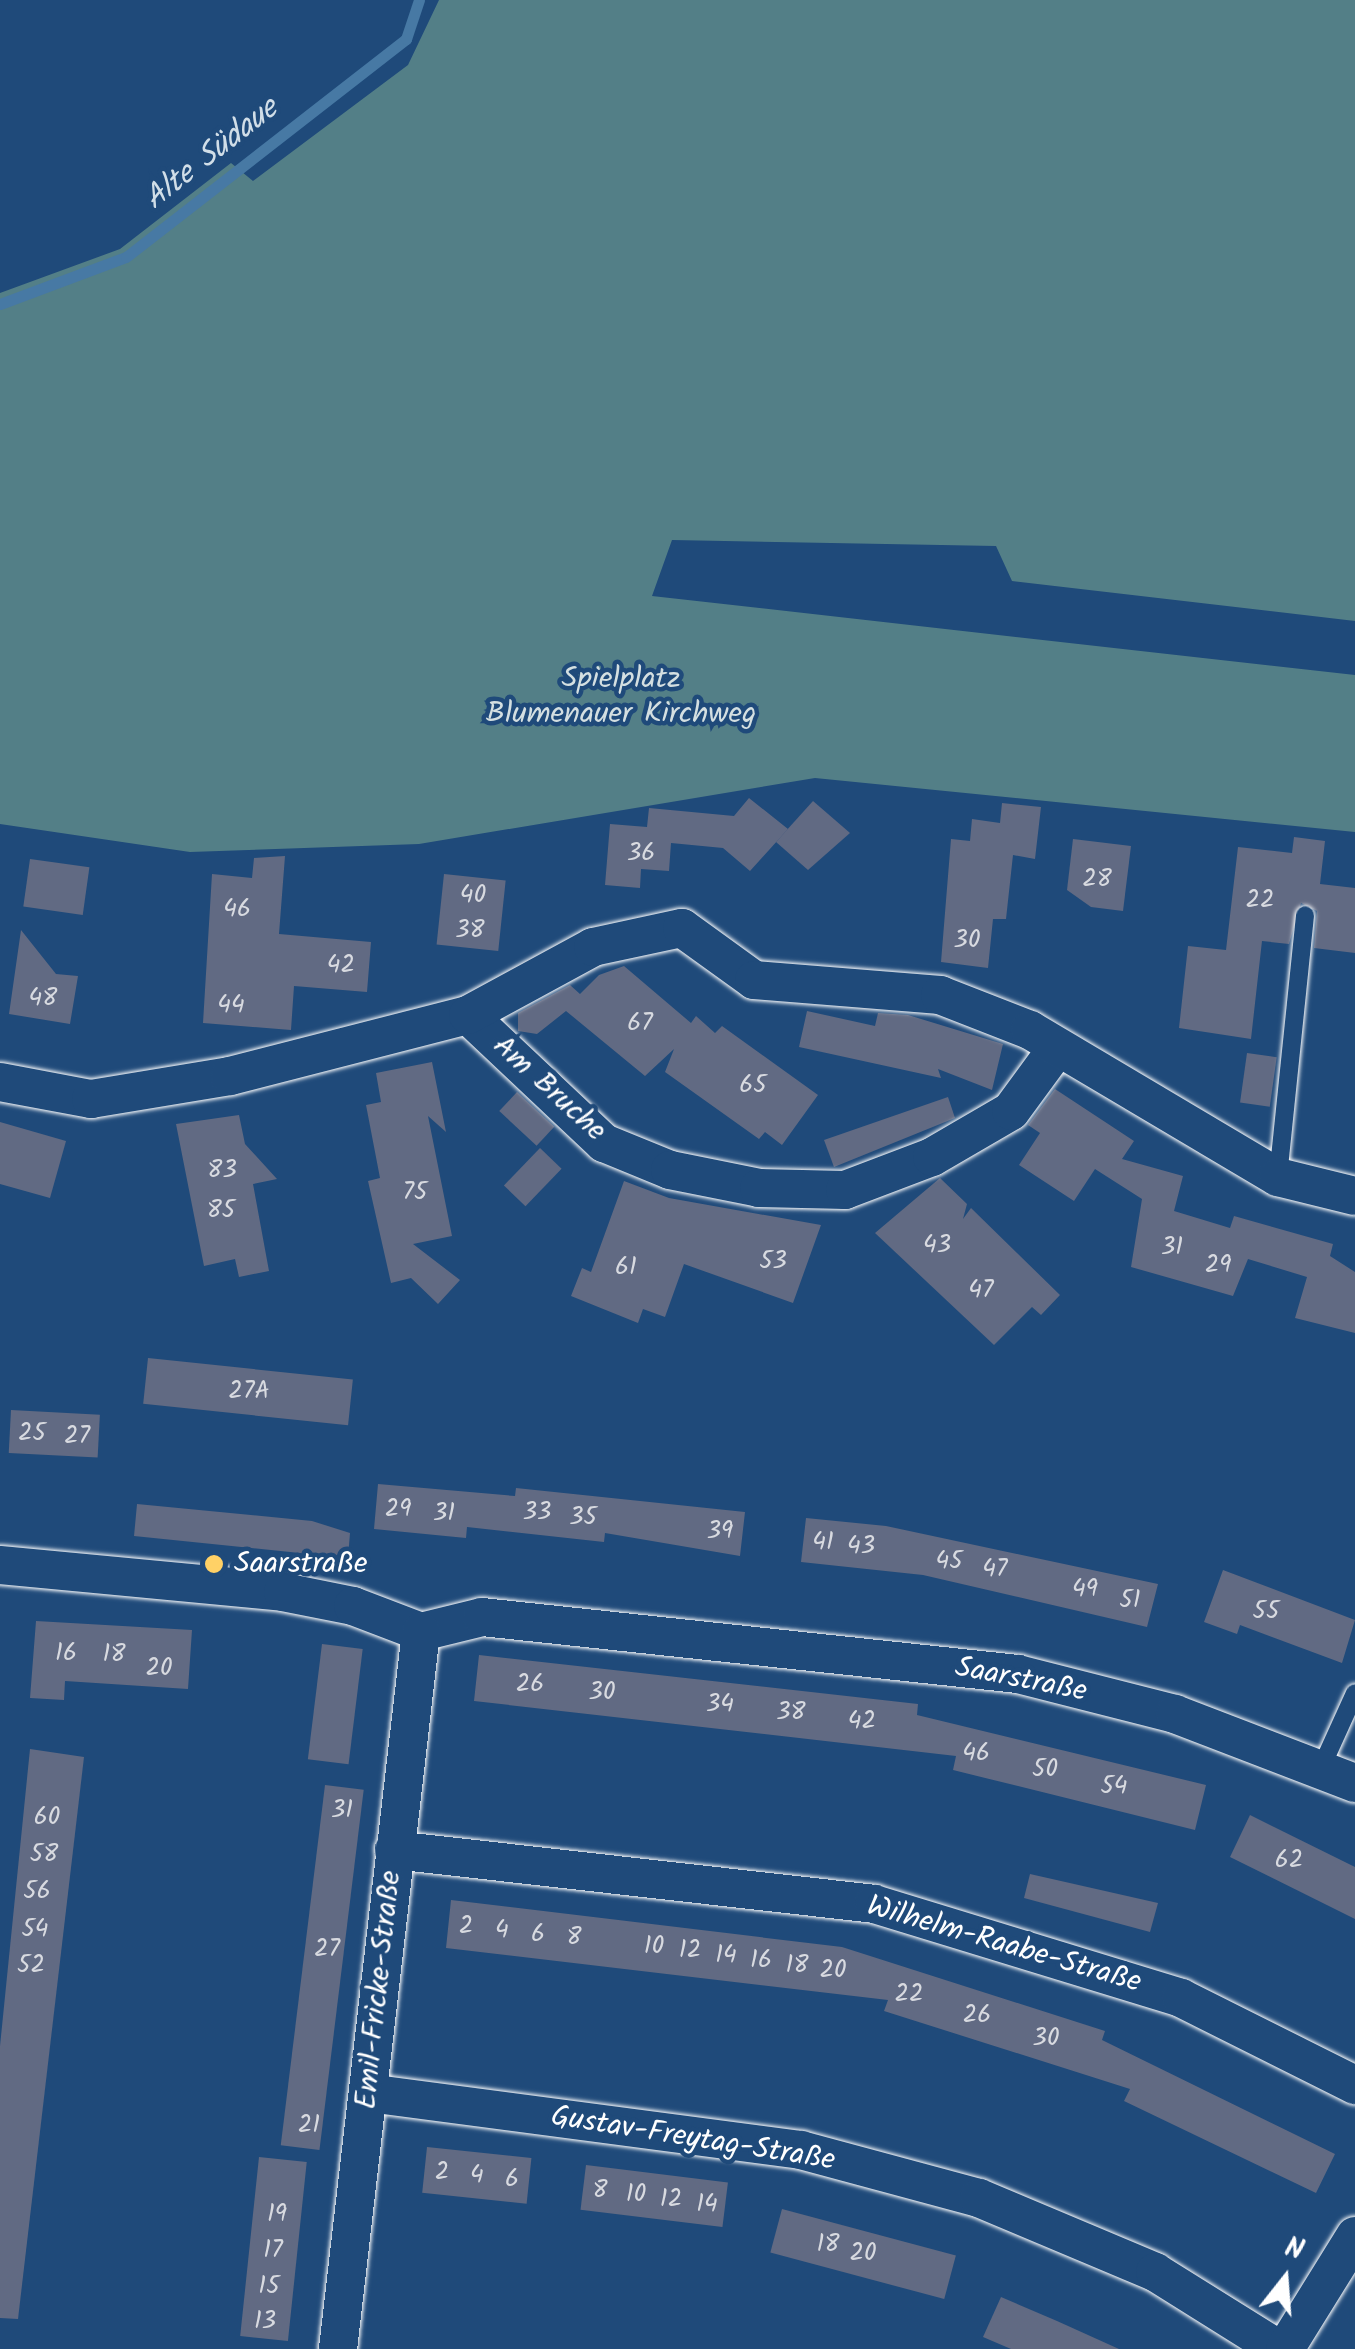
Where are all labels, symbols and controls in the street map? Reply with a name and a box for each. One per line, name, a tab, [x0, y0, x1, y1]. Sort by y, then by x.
water label: Alte Südaue	[137, 91, 287, 219]
park label: Spielplatz Blumenauer Kirchweg	[486, 661, 756, 732]
house number: 36	[627, 838, 655, 868]
house number: 28	[1082, 864, 1112, 894]
house number: 40	[460, 880, 486, 910]
house number: 22	[1245, 885, 1275, 915]
house number: 46	[223, 894, 251, 924]
house number: 38	[455, 915, 485, 945]
house number: 30	[954, 925, 980, 955]
house number: 42	[327, 950, 355, 980]
house number: 48	[29, 983, 57, 1013]
house number: 44	[217, 990, 245, 1020]
house number: 67	[627, 1008, 653, 1038]
street label: Am Bruche	[485, 1029, 613, 1149]
house number: 65	[739, 1070, 767, 1100]
house number: 83	[207, 1155, 237, 1185]
house number: 75	[403, 1177, 427, 1207]
house number: 85	[207, 1195, 235, 1225]
house number: 43	[923, 1230, 951, 1260]
house number: 31	[1161, 1232, 1183, 1262]
house number: 53	[759, 1246, 787, 1276]
house number: 29	[1205, 1250, 1231, 1280]
house number: 61	[615, 1252, 637, 1282]
house number: 47	[968, 1275, 994, 1305]
house number: 27A	[228, 1376, 270, 1406]
house number: 25	[18, 1418, 46, 1448]
house number: 27	[64, 1421, 90, 1451]
house number: 29	[385, 1494, 411, 1524]
house number: 33	[523, 1497, 551, 1527]
house number: 31	[433, 1498, 455, 1528]
house number: 35	[569, 1502, 597, 1532]
house number: 39	[707, 1516, 733, 1546]
house number: 41	[812, 1527, 834, 1557]
house number: 43	[847, 1531, 875, 1561]
place label: Saarstraße	[234, 1546, 367, 1582]
house number: 45	[935, 1546, 963, 1576]
marker: Saarstraße	[203, 1553, 225, 1575]
house number: 47	[982, 1554, 1008, 1584]
house number: 49	[1072, 1574, 1098, 1604]
house number: 51	[1119, 1585, 1141, 1615]
house number: 55	[1253, 1596, 1279, 1626]
house number: 16	[55, 1638, 77, 1668]
house number: 18	[103, 1639, 125, 1669]
street label: Saarstraße	[952, 1650, 1090, 1710]
house number: 20	[145, 1653, 173, 1683]
house number: 26	[516, 1669, 544, 1699]
house number: 30	[589, 1677, 615, 1707]
house number: 34	[706, 1689, 734, 1719]
house number: 38	[776, 1697, 806, 1727]
house number: 42	[848, 1706, 876, 1736]
house number: 46	[962, 1738, 990, 1768]
house number: 50	[1032, 1754, 1058, 1784]
house number: 54	[1100, 1771, 1128, 1801]
house number: 31	[331, 1795, 353, 1825]
house number: 60	[34, 1802, 60, 1832]
house number: 58	[30, 1839, 58, 1869]
house number: 62	[1275, 1845, 1303, 1875]
street label: Emil-Fricke-Straße	[349, 1869, 409, 2111]
house number: 56	[23, 1876, 51, 1906]
street label: Wilhelm-Raabe-Straße	[863, 1889, 1145, 2001]
house number: 2	[459, 1911, 473, 1941]
house number: 54	[21, 1914, 49, 1944]
house number: 4	[495, 1915, 509, 1945]
house number: 6	[531, 1919, 545, 1949]
house number: 8	[566, 1922, 582, 1952]
house number: 10	[644, 1931, 664, 1961]
house number: 27	[314, 1934, 340, 1964]
house number: 12	[679, 1935, 701, 1965]
house number: 14	[715, 1940, 737, 1970]
house number: 16	[750, 1945, 772, 1975]
house number: 52	[17, 1950, 45, 1980]
house number: 18	[786, 1950, 808, 1980]
house number: 20	[819, 1955, 847, 1985]
house number: 22	[894, 1979, 924, 2009]
house number: 26	[963, 2000, 991, 2030]
house number: 30	[1033, 2023, 1059, 2053]
street label: Gustav-Freytag-Straße	[548, 2099, 838, 2179]
house number: 21	[298, 2110, 320, 2140]
house number: 2	[435, 2157, 449, 2187]
house number: 4	[470, 2160, 484, 2190]
house number: 6	[505, 2164, 519, 2194]
house number: 8	[592, 2175, 608, 2205]
house number: 10	[626, 2179, 646, 2209]
house number: 12	[660, 2184, 682, 2214]
house number: 14	[696, 2189, 718, 2219]
house number: 19	[267, 2199, 287, 2229]
text: N	[1279, 2226, 1309, 2274]
house number: 18	[817, 2229, 839, 2259]
north arrow	[1235, 2229, 1335, 2329]
house number: 17	[263, 2235, 283, 2265]
house number: 20	[849, 2238, 877, 2268]
house number: 15	[258, 2271, 280, 2301]
house number: 13	[254, 2306, 276, 2336]

